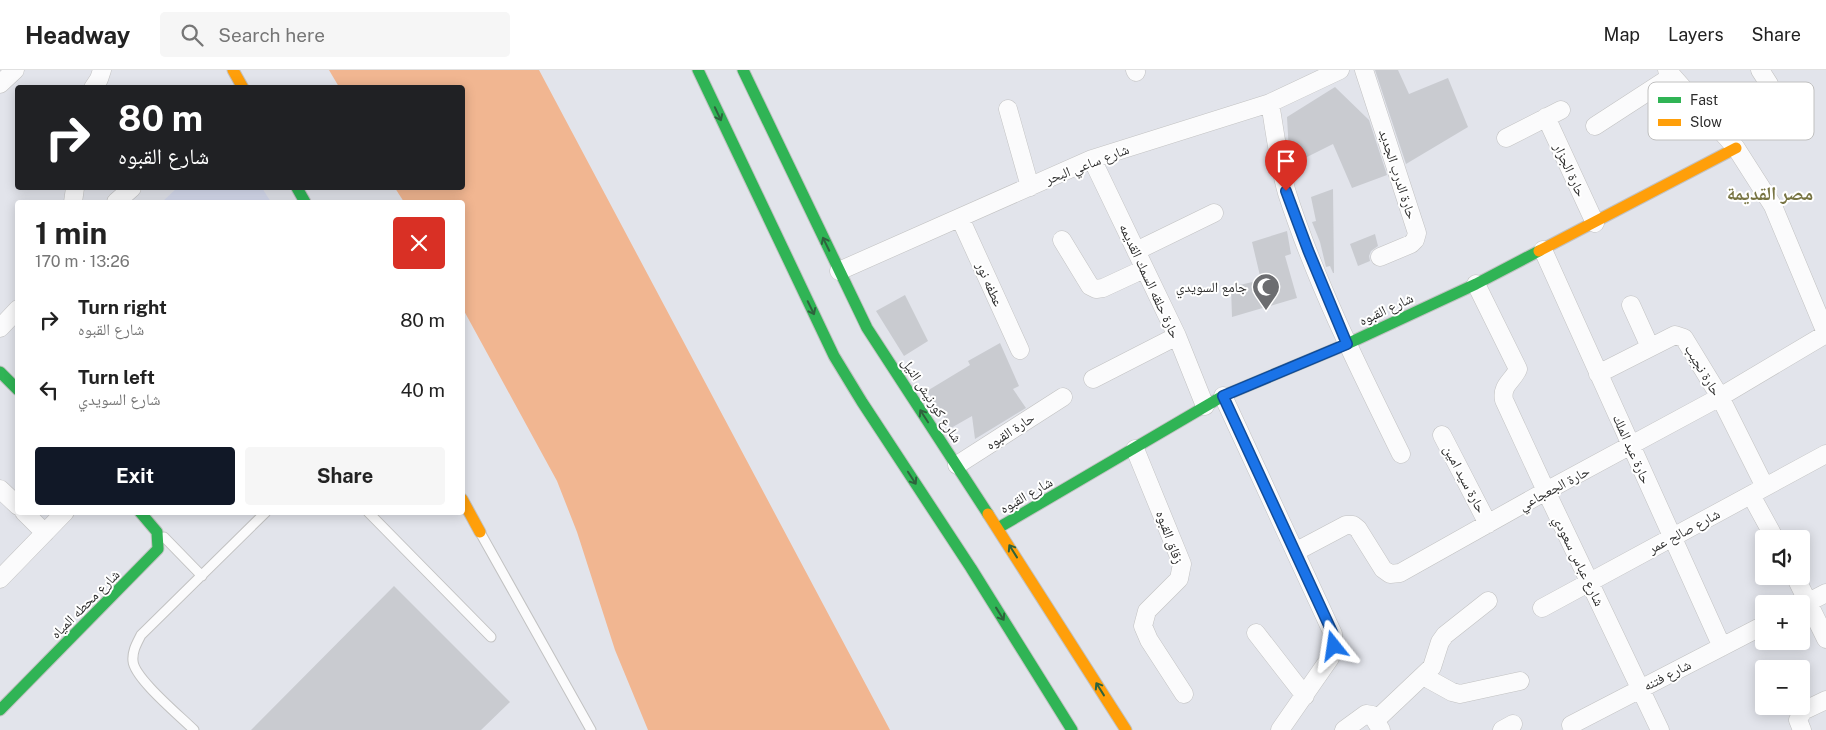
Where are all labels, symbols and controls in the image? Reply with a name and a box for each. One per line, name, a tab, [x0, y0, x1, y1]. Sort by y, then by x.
search box	[160, 12, 510, 57]
text: Headway	[25, 21, 130, 49]
icon: search	[178, 21, 206, 49]
text: Search here	[218, 24, 325, 46]
text: Map	[1604, 24, 1640, 45]
text: Layers	[1668, 24, 1724, 45]
text: Share	[1752, 24, 1801, 45]
legend	[1648, 82, 1814, 140]
text: Fast	[1690, 92, 1718, 108]
text: 80 m	[118, 98, 203, 139]
icon: right	[35, 105, 100, 170]
one-way arrow	[714, 106, 724, 121]
text: Slow	[1690, 114, 1722, 130]
street label: حارة الدرب الجديد	[1375, 127, 1420, 221]
pin	[1265, 140, 1307, 191]
street label: حارة الجزار	[1549, 140, 1589, 200]
street label: شارع ساعي البحر	[1042, 141, 1132, 191]
text: شارع القبوه	[118, 143, 209, 169]
icon: arrive	[1272, 147, 1300, 175]
district label: مصر القديمة	[1727, 182, 1813, 205]
text: 1 min	[35, 215, 107, 251]
button: close	[393, 217, 445, 269]
street label: حارة حلقه السمك القديمه	[1115, 221, 1184, 341]
one-way arrow	[821, 237, 830, 252]
text: 170 m · 13:26	[35, 252, 130, 271]
street label: عطفه نور	[972, 258, 1007, 309]
mosque icon: جامع السويدي	[1251, 272, 1281, 311]
place label: جامع السويدي	[1176, 279, 1247, 299]
street label: شارع القبوه	[1356, 289, 1417, 330]
text: Turn right	[78, 296, 167, 318]
one-way arrow	[807, 300, 816, 315]
icon: right	[35, 306, 63, 334]
text: 80 m	[400, 309, 445, 331]
text: شارع القبوه	[78, 320, 144, 339]
street label: حارة نجيب	[1681, 342, 1724, 399]
street label: شارع كورنيش النيل	[897, 355, 965, 447]
text: Turn left	[78, 366, 155, 388]
icon: left	[35, 376, 63, 404]
text: 40 m	[400, 379, 445, 401]
text: شارع السويدي	[78, 390, 161, 409]
one-way arrow	[918, 409, 928, 423]
street label: حارة القبوه	[983, 409, 1038, 454]
street label: حارة عبد الملك	[1609, 412, 1654, 487]
street label: حارة سيد امين	[1440, 442, 1490, 516]
button: Exit	[35, 447, 235, 505]
button: Share	[245, 447, 445, 505]
street label: حارة الجعجاعي	[1516, 463, 1594, 517]
one-way arrow	[907, 470, 917, 484]
street label: شارع القبوه	[997, 474, 1056, 518]
street label: شارع صالح عمر	[1645, 505, 1723, 559]
street label: زقاق القبوه	[1152, 508, 1187, 566]
street label: شارع عباس سعودي	[1547, 513, 1608, 610]
map controls	[1755, 530, 1810, 715]
button: sound	[1755, 530, 1810, 585]
one-way arrow	[1008, 545, 1018, 559]
street label: شارع محطه المياه	[47, 566, 124, 643]
button: +	[1755, 595, 1810, 650]
one-way arrow	[995, 607, 1005, 621]
position arrow	[1307, 619, 1359, 671]
street label: شارع فتنه	[1640, 656, 1694, 696]
button: −	[1755, 660, 1810, 715]
one-way arrow	[1094, 682, 1104, 696]

